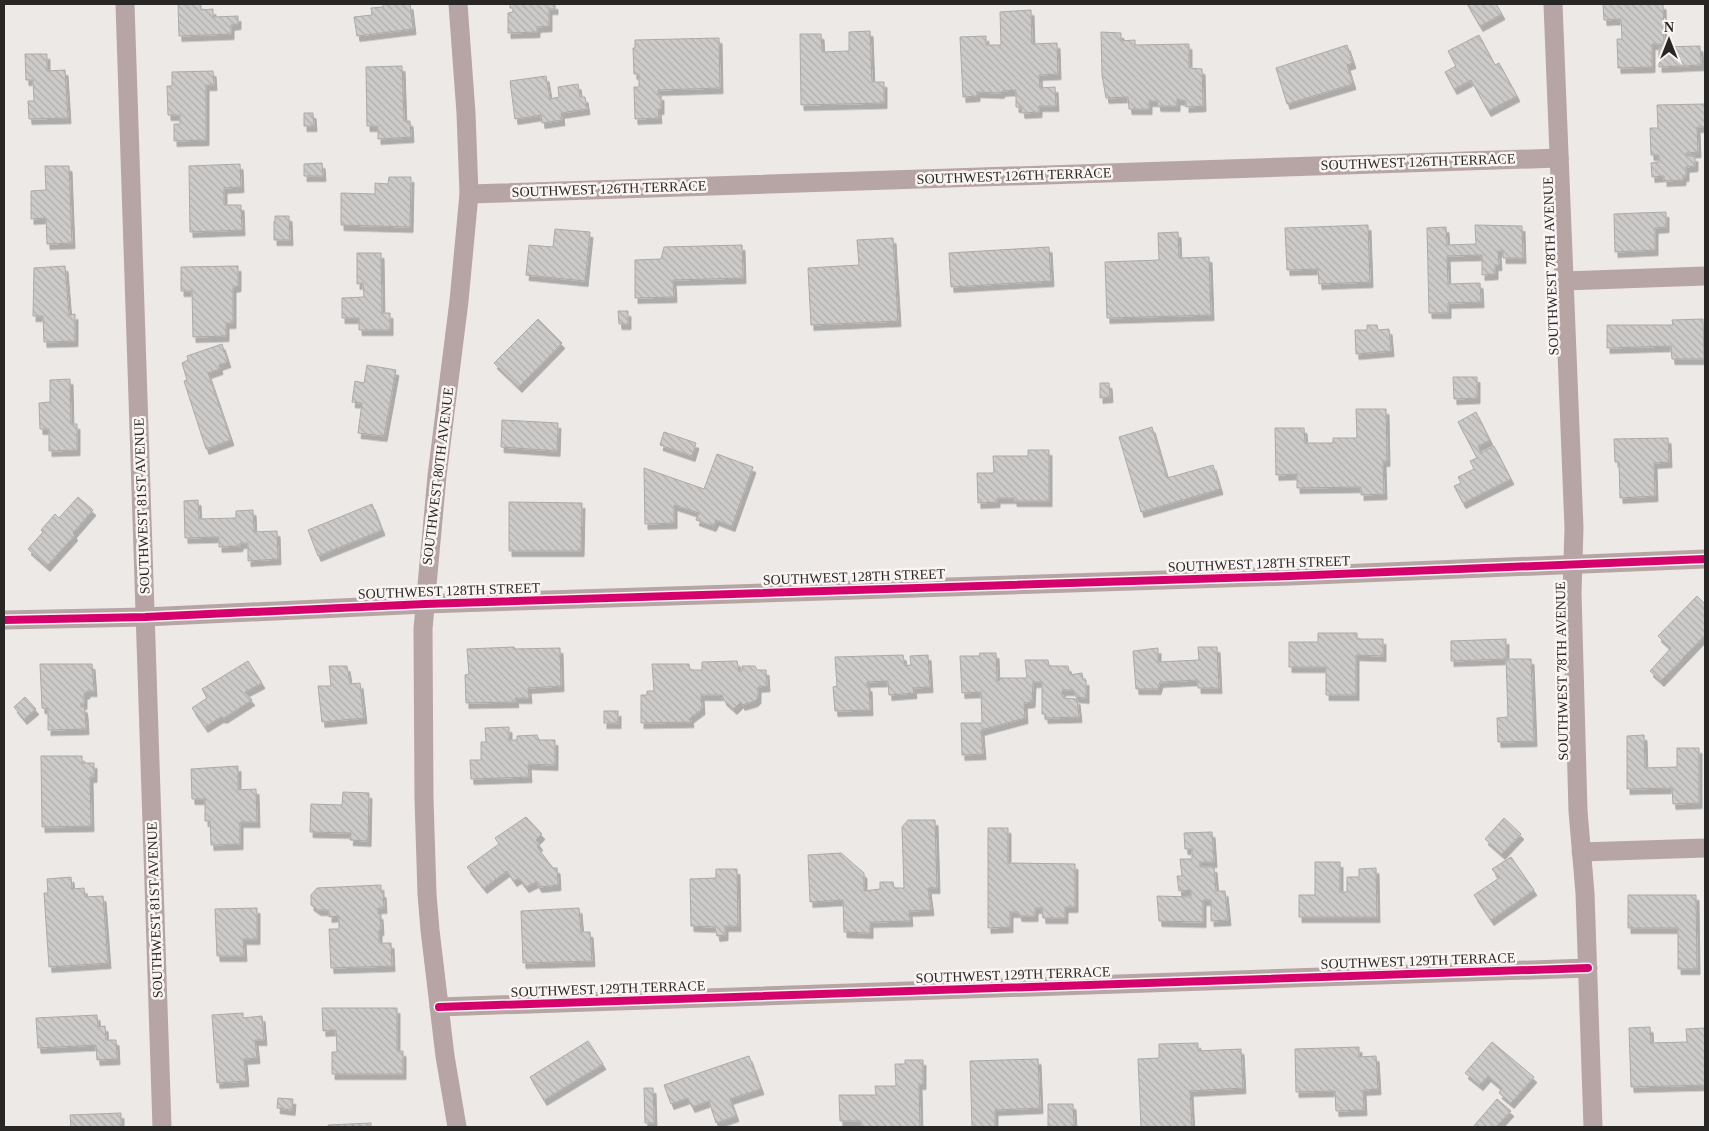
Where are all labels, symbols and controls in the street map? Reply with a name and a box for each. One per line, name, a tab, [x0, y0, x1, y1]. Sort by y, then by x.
north arrow	[1644, 15, 1694, 65]
text: N	[1664, 20, 1674, 35]
street label: SOUTHWEST 126TH TERRACE	[1320, 151, 1516, 173]
street label: SOUTHWEST 126TH TERRACE	[916, 165, 1112, 187]
street label: SOUTHWEST 78TH AVENUE	[1540, 176, 1562, 356]
street label: SOUTHWEST 126TH TERRACE	[511, 178, 707, 200]
street label: SOUTHWEST 80TH AVENUE	[420, 386, 456, 566]
street label: SOUTHWEST 81ST AVENUE	[131, 418, 153, 594]
street label: SOUTHWEST 128TH STREET	[1168, 553, 1351, 575]
street label: SOUTHWEST 128TH STREET	[763, 566, 946, 588]
street label: SOUTHWEST 128TH STREET	[358, 580, 541, 602]
street label: SOUTHWEST 78TH AVENUE	[1553, 581, 1571, 761]
street label: SOUTHWEST 81ST AVENUE	[144, 822, 166, 998]
street label: SOUTHWEST 129TH TERRACE	[1320, 950, 1516, 972]
street label: SOUTHWEST 129TH TERRACE	[915, 964, 1111, 986]
street label: SOUTHWEST 129TH TERRACE	[510, 978, 706, 1000]

